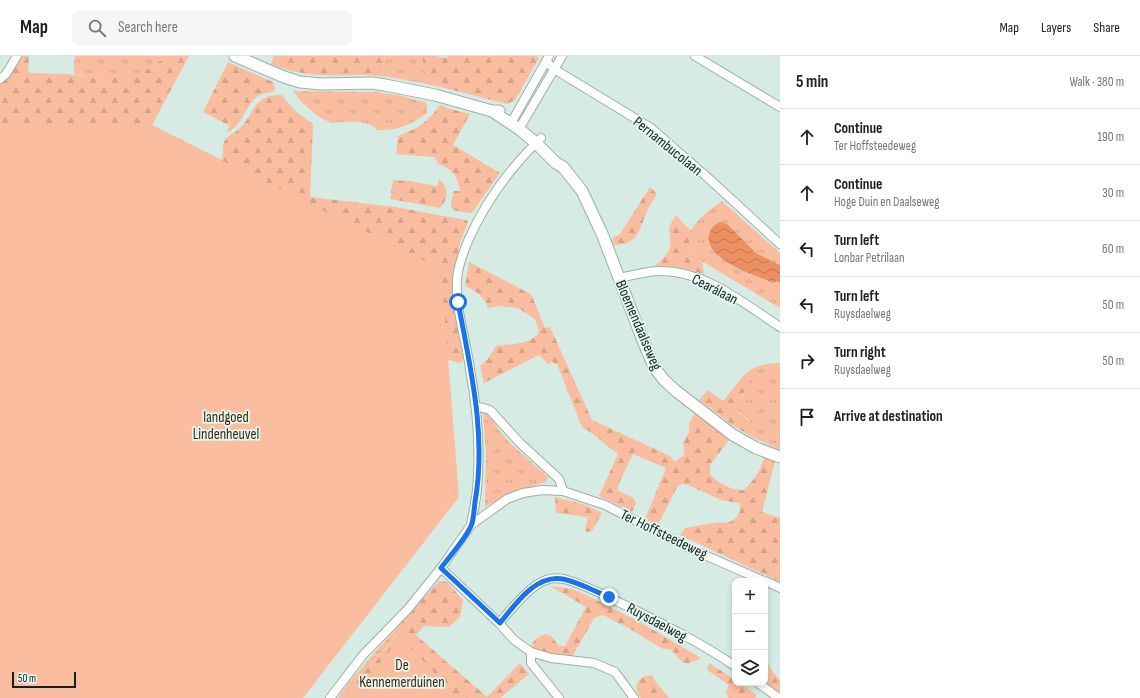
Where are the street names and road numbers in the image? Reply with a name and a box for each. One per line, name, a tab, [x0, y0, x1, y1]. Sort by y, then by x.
street label: Pernambucolaan	[629, 113, 706, 180]
street label: Cearálaan	[688, 270, 741, 309]
street label: Bloemendaalseweg	[611, 277, 666, 373]
street label: Ter Hoffsteedeweg	[617, 505, 711, 564]
street label: Ruysdaelweg	[623, 599, 690, 646]

